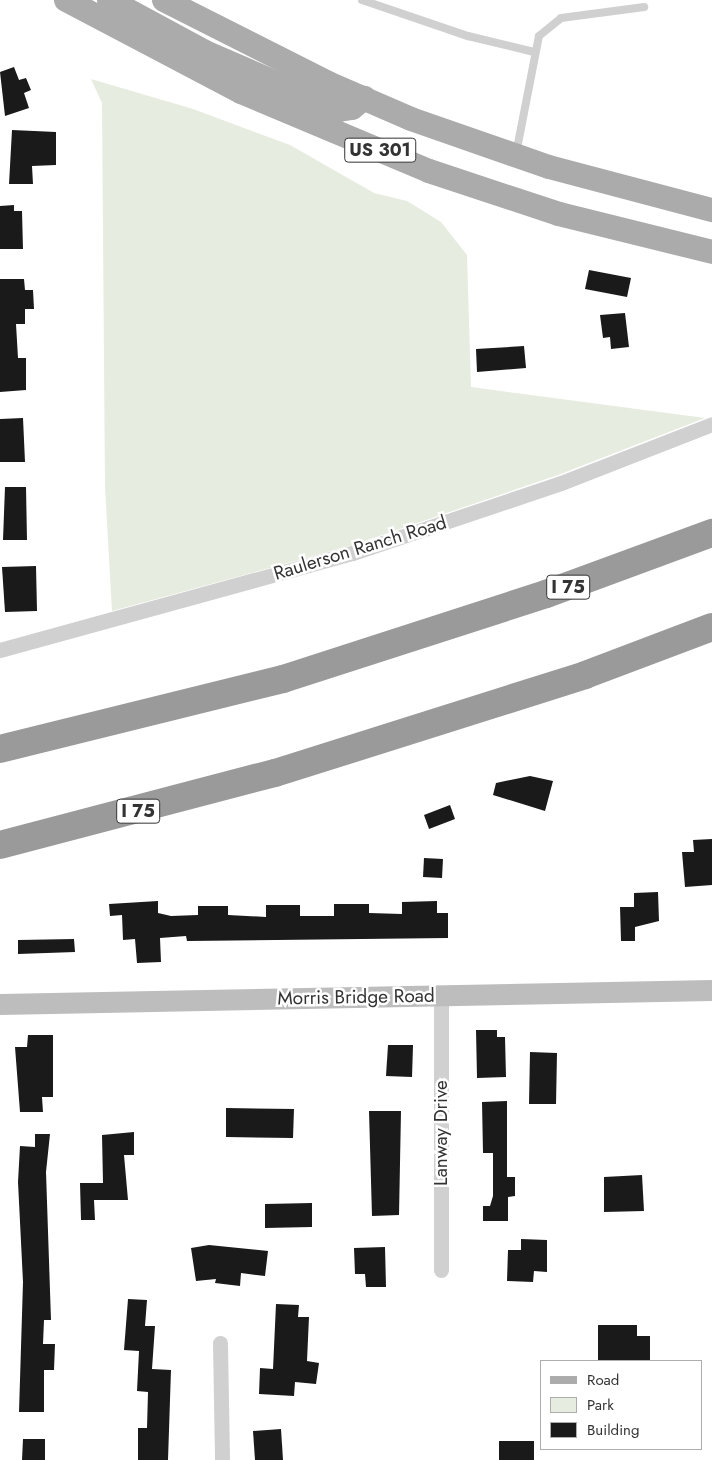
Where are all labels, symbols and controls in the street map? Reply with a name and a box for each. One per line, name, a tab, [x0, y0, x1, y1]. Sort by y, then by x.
road number: US 301	[344, 134, 416, 166]
street label: Raulerson Ranch Road	[271, 511, 449, 585]
road number: I 75	[546, 572, 590, 602]
road number: I 75	[116, 796, 160, 826]
street label: Morris Bridge Road	[277, 984, 435, 1010]
street label: Lanway Drive	[430, 1080, 452, 1186]
legend	[540, 1360, 702, 1450]
text: Road	[587, 1369, 619, 1391]
text: Park	[587, 1394, 614, 1416]
text: Building	[587, 1419, 639, 1441]

